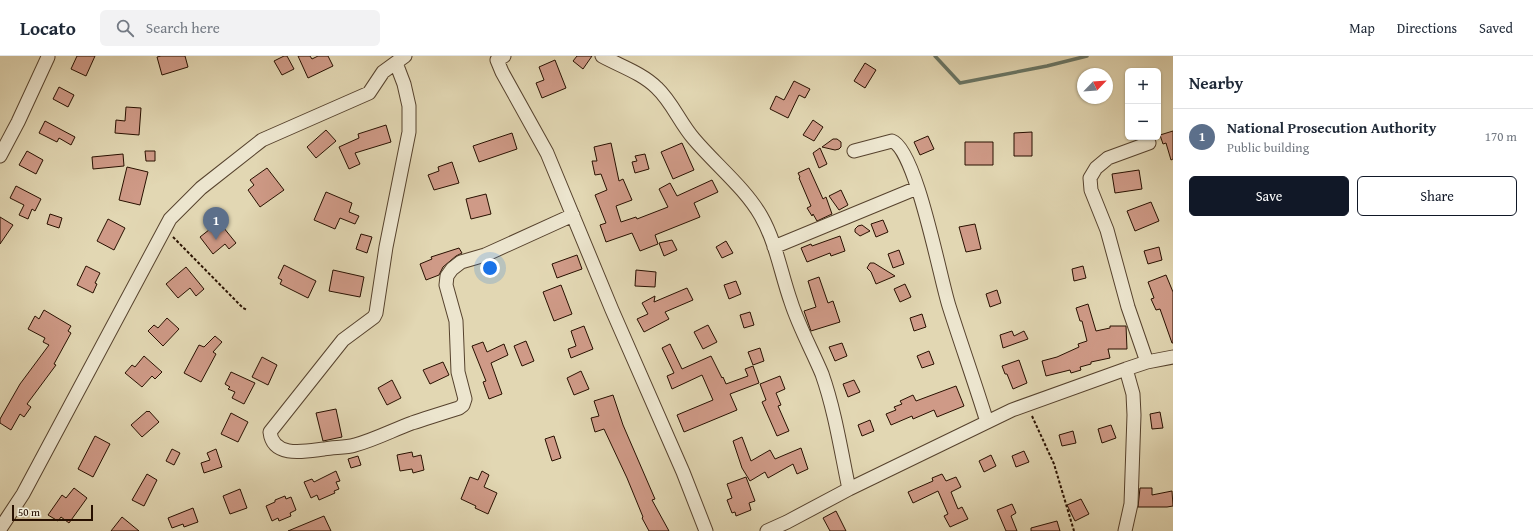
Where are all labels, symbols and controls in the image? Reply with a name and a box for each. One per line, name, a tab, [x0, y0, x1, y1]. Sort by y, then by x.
search box	[100, 10, 380, 46]
text: Locato	[20, 14, 76, 42]
icon: search	[114, 17, 136, 39]
text: Search here	[146, 17, 220, 38]
text: Map	[1349, 18, 1375, 38]
text: Directions	[1397, 18, 1457, 38]
text: Saved	[1479, 18, 1513, 38]
north arrow	[1077, 68, 1113, 104]
map controls	[1125, 68, 1161, 140]
button: +	[1125, 68, 1161, 104]
text: Nearby	[1189, 70, 1243, 95]
button: −	[1125, 104, 1161, 140]
text: National Prosecution Authority	[1227, 117, 1436, 138]
text: 1	[1199, 127, 1205, 146]
text: 170 m	[1485, 127, 1517, 146]
text: Public building	[1227, 138, 1309, 157]
button: Save	[1189, 176, 1349, 216]
button: Share	[1357, 176, 1517, 216]
pin: 1	[203, 207, 229, 240]
your location	[480, 258, 500, 278]
scale bar	[12, 503, 93, 522]
text: 50 m	[18, 504, 40, 520]

